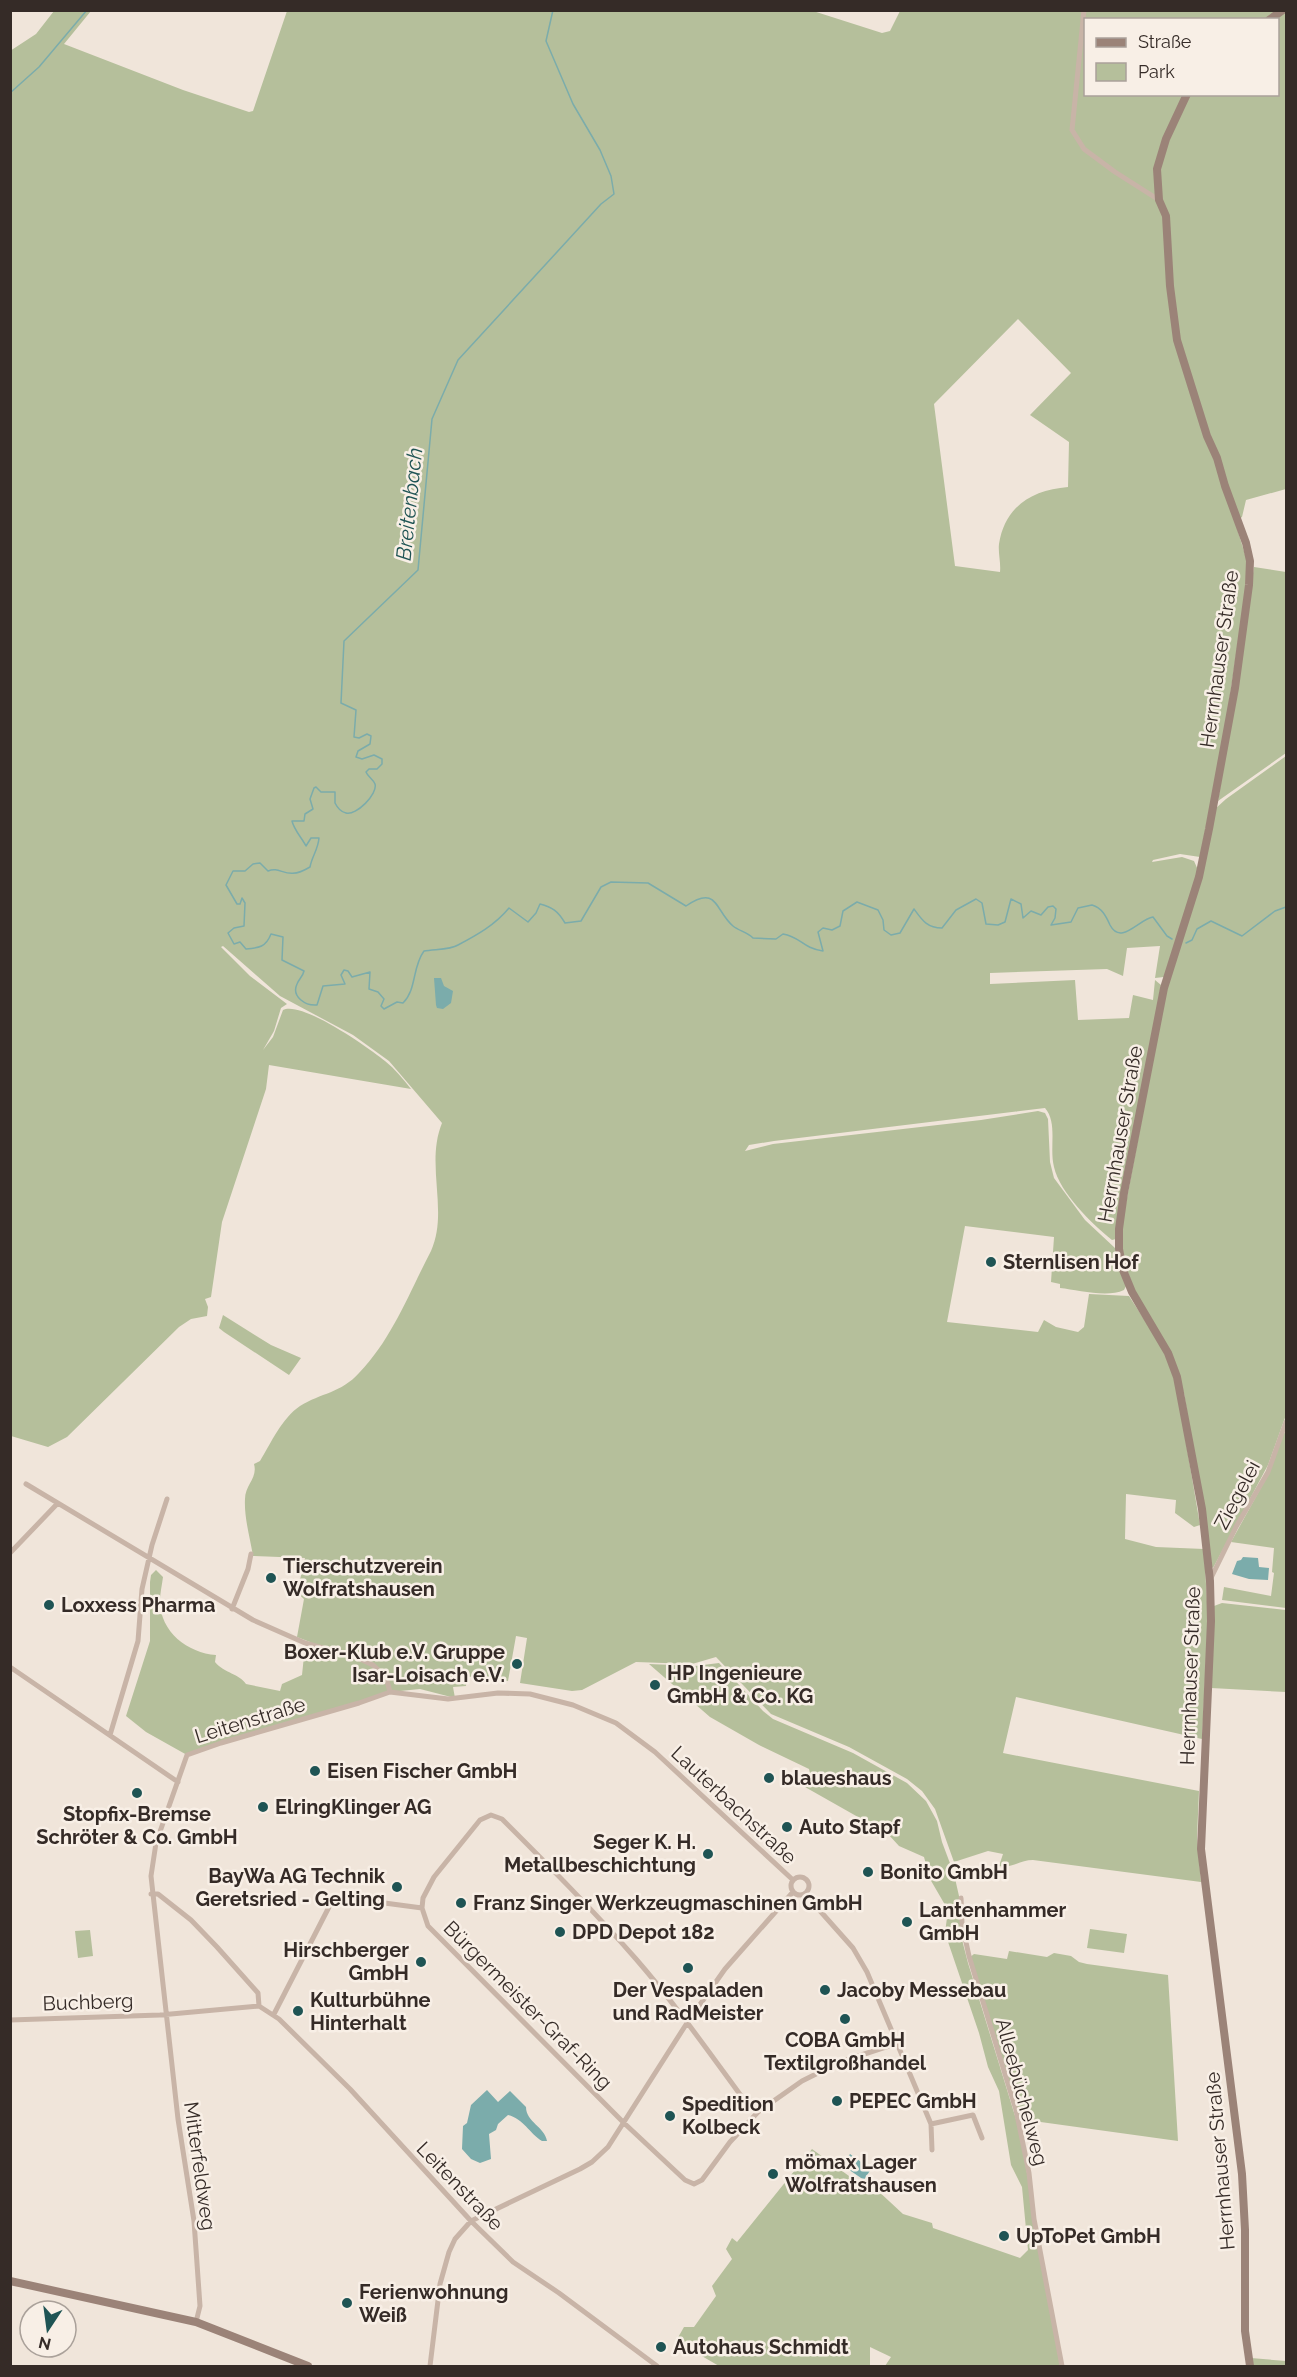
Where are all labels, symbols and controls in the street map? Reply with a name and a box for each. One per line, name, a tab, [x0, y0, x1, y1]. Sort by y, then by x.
legend	[1084, 18, 1279, 96]
text: Straße	[1138, 31, 1192, 52]
text: Park	[1138, 61, 1175, 82]
water label: Breitenbach	[391, 446, 427, 562]
street label: Herrnhauser Straße	[1195, 569, 1243, 749]
street label: Herrnhauser Straße	[1093, 1044, 1147, 1224]
place label: Sternlisen Hof	[1003, 1250, 1139, 1274]
marker: Sternlisen Hof	[984, 1255, 998, 1269]
street label: Ziegelei	[1209, 1457, 1265, 1533]
place label: Tierschutzverein Wolfratshausen	[283, 1554, 443, 1601]
marker: Tierschutzverein Wolfratshausen	[264, 1571, 278, 1585]
street label: Herrnhauser Straße	[1175, 1586, 1205, 1766]
place label: Loxxess Pharma	[61, 1593, 215, 1617]
marker: Loxxess Pharma	[42, 1598, 56, 1612]
place label: Boxer-Klub e.V. Gruppe Isar-Loisach e.V.	[284, 1640, 505, 1687]
marker: Boxer-Klub e.V. Gruppe Isar-Loisach e.V.	[510, 1657, 524, 1671]
place label: HP Ingenieure GmbH & Co. KG	[667, 1661, 813, 1708]
marker: HP Ingenieure GmbH & Co. KG	[648, 1678, 662, 1692]
street label: Leitenstraße	[192, 1692, 308, 1748]
street label: Lauterbachstraße	[666, 1741, 802, 1869]
place label: Eisen Fischer GmbH	[327, 1759, 517, 1783]
marker: Eisen Fischer GmbH	[308, 1764, 322, 1778]
place label: blaueshaus	[781, 1766, 892, 1790]
marker: blaueshaus	[762, 1771, 776, 1785]
marker: Stopfix-Bremse Schröter & Co. GmbH	[130, 1786, 144, 1800]
place label: ElringKlinger AG	[275, 1795, 431, 1819]
marker: ElringKlinger AG	[256, 1800, 270, 1814]
place label: Stopfix-Bremse Schröter & Co. GmbH	[36, 1802, 238, 1849]
place label: Auto Stapf	[799, 1815, 901, 1839]
marker: Auto Stapf	[780, 1820, 794, 1834]
place label: Seger K. H. Metallbeschichtung	[504, 1830, 696, 1877]
marker: Seger K. H. Metallbeschichtung	[701, 1847, 715, 1861]
place label: Bonito GmbH	[880, 1860, 1008, 1884]
place label: BayWa AG Technik Geretsried - Gelting	[196, 1864, 386, 1911]
marker: Bonito GmbH	[861, 1865, 875, 1879]
marker: BayWa AG Technik Geretsried - Gelting	[390, 1880, 404, 1894]
place label: Franz Singer Werkzeugmaschinen GmbH	[473, 1891, 863, 1915]
marker: Franz Singer Werkzeugmaschinen GmbH	[454, 1896, 468, 1910]
place label: Lantenhammer GmbH	[919, 1898, 1067, 1945]
marker: Lantenhammer GmbH	[900, 1915, 914, 1929]
street label: Bürgermeister-Graf-Ring	[439, 1916, 617, 2094]
place label: DPD Depot 182	[572, 1920, 715, 1944]
marker: DPD Depot 182	[553, 1925, 567, 1939]
place label: Hirschberger GmbH	[283, 1938, 409, 1985]
marker: Hirschberger GmbH	[414, 1955, 428, 1969]
marker: Der Vespaladen und RadMeister	[681, 1961, 695, 1975]
place label: Der Vespaladen und RadMeister	[613, 1978, 764, 2025]
place label: Jacoby Messebau	[837, 1978, 1006, 2002]
marker: Jacoby Messebau	[818, 1983, 832, 1997]
street label: Buchberg	[42, 1988, 134, 2016]
place label: Kulturbühne Hinterhalt	[310, 1988, 431, 2035]
marker: Kulturbühne Hinterhalt	[291, 2004, 305, 2018]
marker: COBA GmbH Textilgroßhandel	[838, 2012, 852, 2026]
street label: Alleebüchelweg	[991, 2016, 1053, 2168]
place label: COBA GmbH Textilgroßhandel	[764, 2028, 927, 2075]
street label: Herrnhauser Straße	[1200, 2071, 1240, 2251]
place label: PEPEC GmbH	[849, 2089, 977, 2113]
place label: Spedition Kolbeck	[682, 2092, 774, 2139]
marker: PEPEC GmbH	[830, 2094, 844, 2108]
street label: Mitterfeldweg	[179, 2100, 221, 2232]
marker: Spedition Kolbeck	[663, 2109, 677, 2123]
street label: Leitenstraße	[412, 2136, 509, 2236]
place label: mömax Lager Wolfratshausen	[785, 2150, 937, 2197]
marker: mömax Lager Wolfratshausen	[766, 2167, 780, 2181]
place label: UpToPet GmbH	[1016, 2224, 1161, 2248]
marker: UpToPet GmbH	[997, 2229, 1011, 2243]
place label: Ferienwohnung Weiß	[359, 2280, 508, 2327]
marker: Ferienwohnung Weiß	[340, 2296, 354, 2310]
north arrow	[18, 2299, 78, 2359]
text: N	[37, 2332, 53, 2354]
place label: Autohaus Schmidt	[673, 2335, 849, 2359]
marker: Autohaus Schmidt	[654, 2340, 668, 2354]

